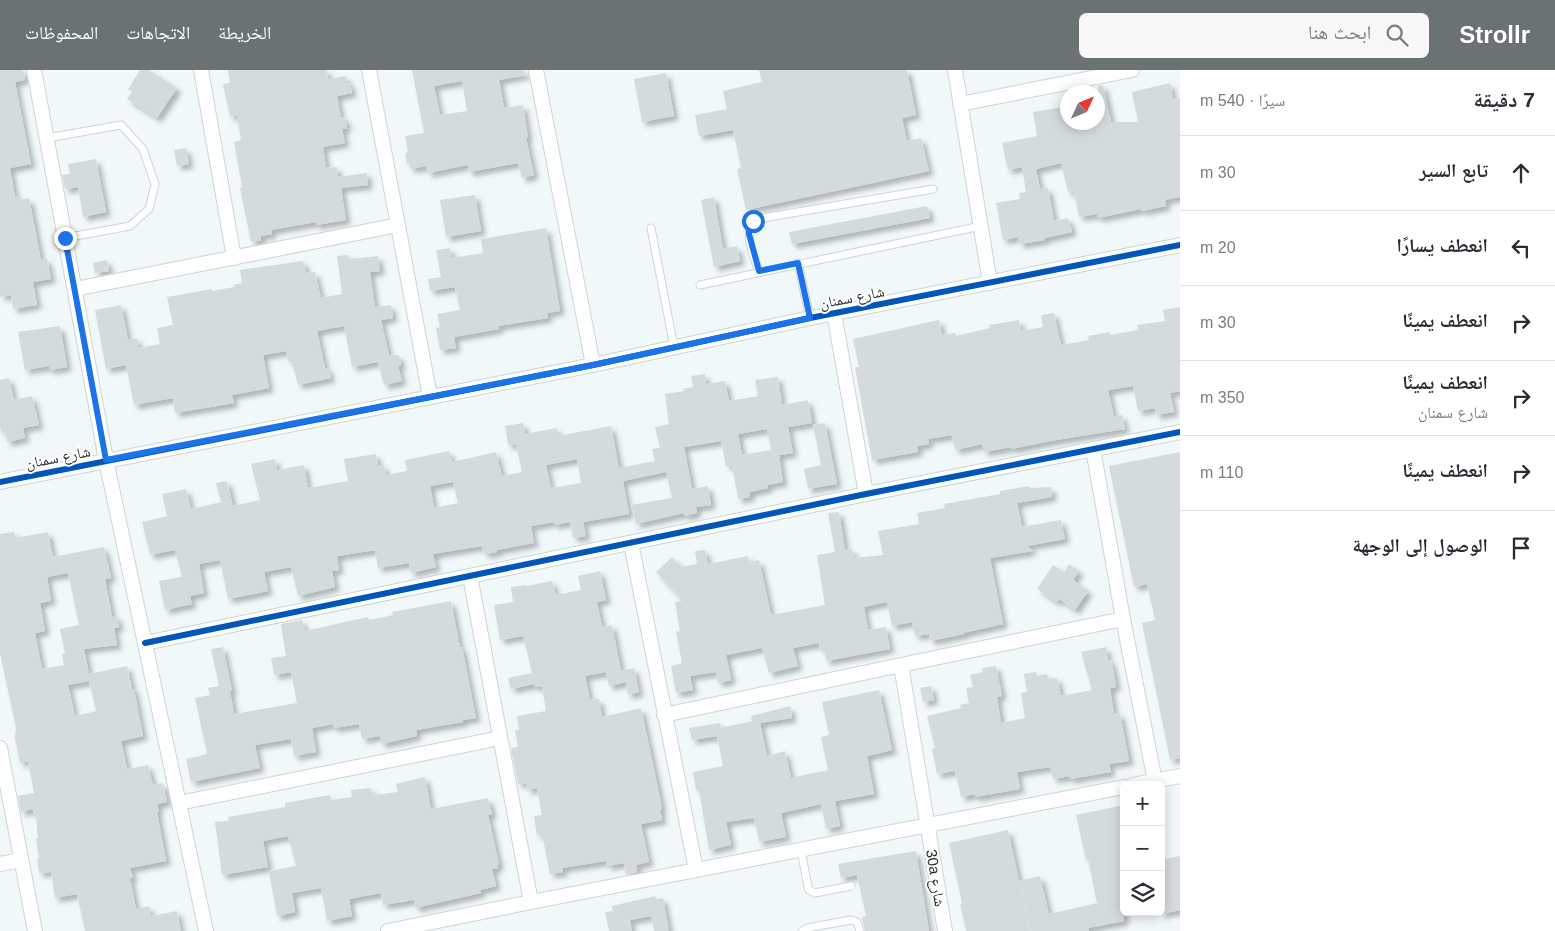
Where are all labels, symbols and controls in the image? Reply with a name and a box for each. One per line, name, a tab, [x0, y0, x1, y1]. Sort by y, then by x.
search box	[1079, 13, 1429, 58]
icon: search	[1383, 21, 1411, 49]
text: Strollr	[1459, 21, 1530, 48]
text: ابحث هنا	[1308, 22, 1371, 43]
text: المحفوظات	[25, 23, 98, 43]
text: الاتجاهات	[126, 23, 190, 43]
text: الخريطة	[218, 23, 271, 43]
north arrow	[1060, 85, 1105, 130]
text: 7 دقيقة	[1473, 88, 1535, 111]
text: سيرًا · 540 m	[1200, 92, 1285, 109]
icon: ahead	[1507, 159, 1535, 187]
text: تابع السير	[1419, 160, 1488, 181]
text: 30 m	[1200, 164, 1236, 181]
route start	[742, 210, 765, 233]
route end	[54, 227, 77, 250]
icon: left	[1507, 234, 1535, 262]
text: انعطف يسارًا	[1397, 235, 1488, 256]
text: 20 m	[1200, 239, 1236, 256]
street label: شارع سمنان	[818, 282, 886, 314]
icon: right	[1507, 309, 1535, 337]
text: انعطف يمينًا	[1402, 310, 1488, 331]
text: 30 m	[1200, 314, 1236, 331]
text: انعطف يمينًا	[1402, 372, 1488, 393]
icon: right	[1507, 384, 1535, 412]
text: 350 m	[1200, 389, 1244, 406]
text: شارع سمنان	[1418, 404, 1488, 421]
street label: شارع سمنان	[24, 442, 92, 474]
icon: right	[1507, 459, 1535, 487]
text: انعطف يمينًا	[1402, 460, 1488, 481]
text: 110 m	[1200, 464, 1243, 481]
icon: arrive	[1507, 534, 1535, 562]
text: الوصول إلى الوجهة	[1352, 535, 1488, 556]
map controls	[1120, 781, 1165, 916]
button: +	[1120, 781, 1165, 826]
button: −	[1120, 826, 1165, 871]
street label: 30a شارع	[921, 848, 949, 908]
button: layers	[1120, 871, 1165, 916]

